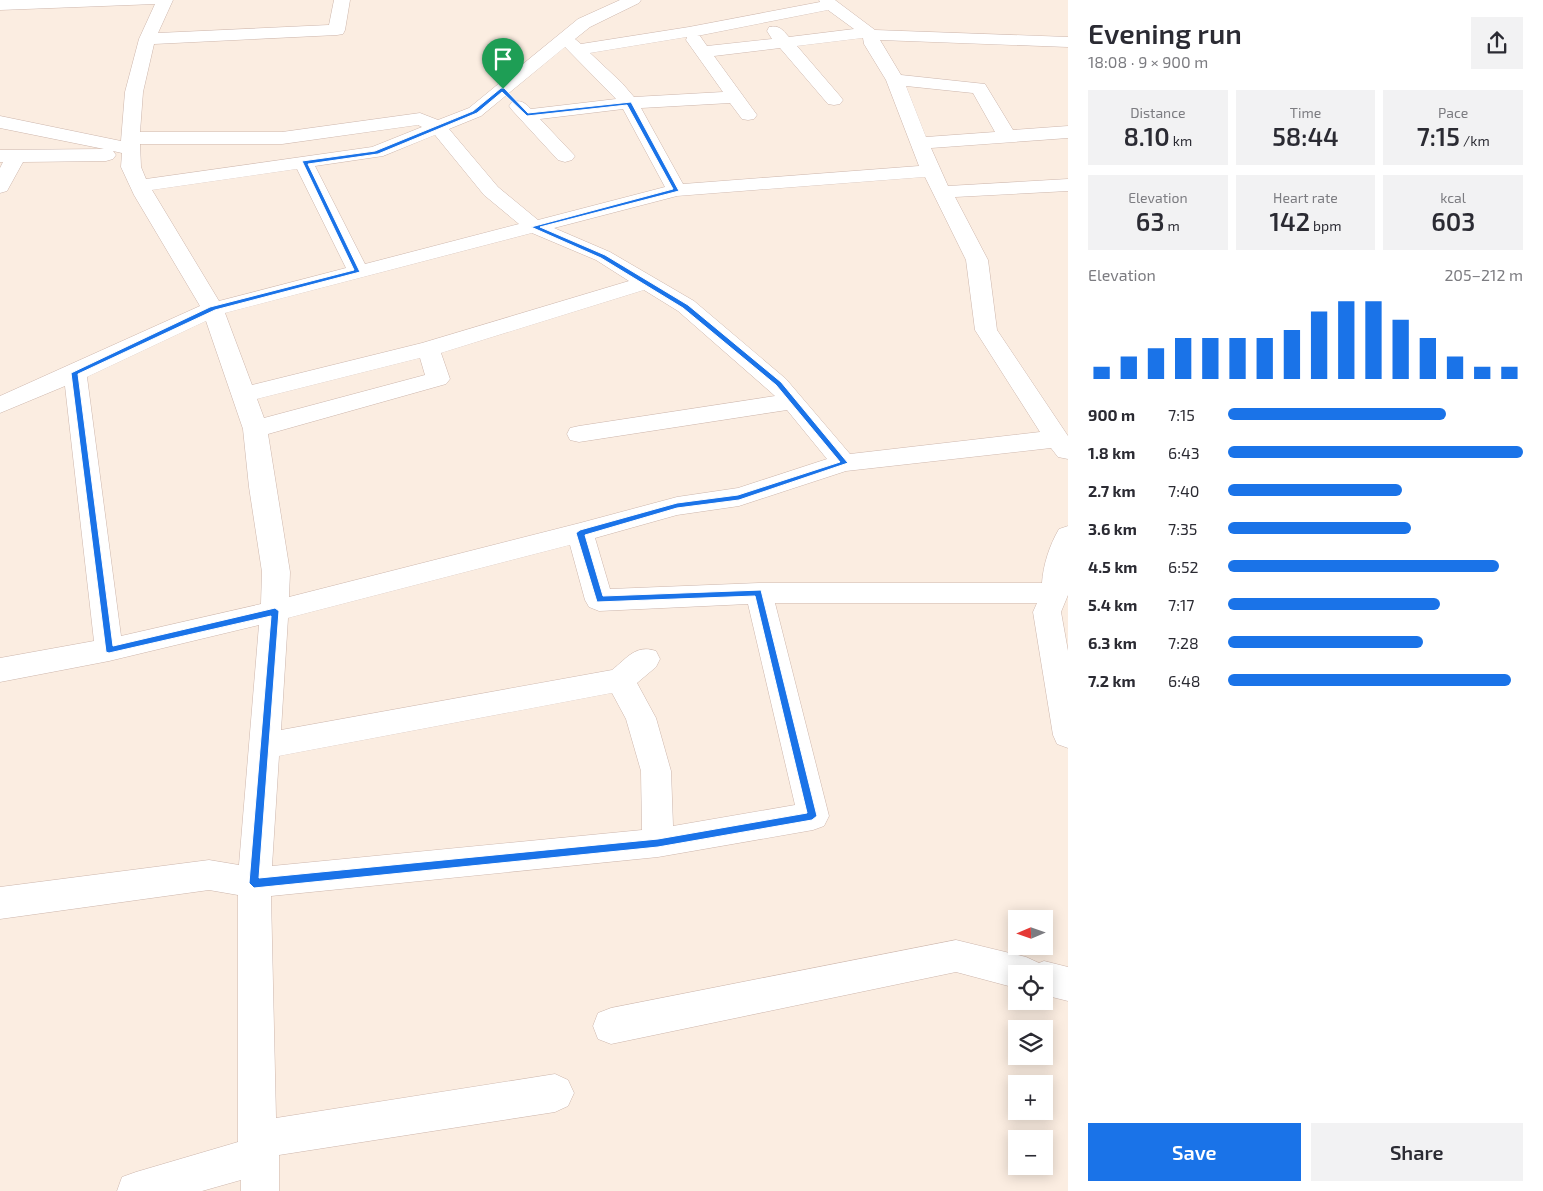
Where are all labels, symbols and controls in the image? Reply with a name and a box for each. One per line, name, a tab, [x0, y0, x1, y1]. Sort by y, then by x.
text: Evening run	[1088, 16, 1242, 50]
button: share	[1471, 17, 1523, 69]
pin	[482, 38, 524, 89]
icon: arrive	[489, 45, 517, 73]
text: 18:08 · 9 × 900 m	[1088, 52, 1208, 71]
text: Distance	[1130, 104, 1185, 121]
text: Time	[1290, 104, 1321, 121]
text: Pace	[1438, 104, 1468, 121]
text: 8.10	[1123, 121, 1170, 151]
text: 58:44	[1272, 121, 1339, 151]
text: 7:15	[1417, 121, 1460, 151]
text: km	[1170, 132, 1192, 149]
text: /km	[1460, 132, 1490, 149]
text: Elevation	[1128, 189, 1188, 206]
text: Heart rate	[1273, 189, 1338, 206]
text: kcal	[1440, 189, 1466, 206]
text: 63	[1136, 206, 1164, 236]
text: 142	[1270, 206, 1310, 236]
text: 603	[1431, 206, 1475, 236]
text: m	[1164, 217, 1180, 234]
text: bpm	[1310, 217, 1341, 234]
text: Elevation	[1088, 265, 1156, 284]
text: 205–212 m	[1444, 265, 1523, 284]
text: 900 m	[1088, 405, 1135, 424]
text: 7:15	[1168, 405, 1195, 424]
text: 1.8 km	[1088, 443, 1135, 462]
text: 6:43	[1168, 443, 1200, 462]
text: 2.7 km	[1088, 481, 1136, 500]
text: 7:40	[1168, 481, 1199, 500]
text: 3.6 km	[1088, 519, 1137, 538]
text: 7:35	[1168, 519, 1197, 538]
text: 4.5 km	[1088, 557, 1137, 576]
text: 6:52	[1168, 557, 1199, 576]
text: 5.4 km	[1088, 595, 1137, 614]
text: 7:17	[1168, 595, 1195, 614]
text: 6.3 km	[1088, 633, 1137, 652]
text: 7:28	[1168, 633, 1199, 652]
text: 7.2 km	[1088, 671, 1135, 690]
text: 6:48	[1168, 671, 1200, 690]
north arrow	[1008, 910, 1052, 955]
map controls	[1008, 910, 1053, 1175]
button: locate	[1008, 965, 1053, 1010]
button: layers	[1008, 1020, 1053, 1065]
button: +	[1008, 1075, 1053, 1120]
button: Save	[1088, 1123, 1301, 1181]
button: Share	[1311, 1123, 1523, 1181]
button: −	[1008, 1130, 1053, 1175]

